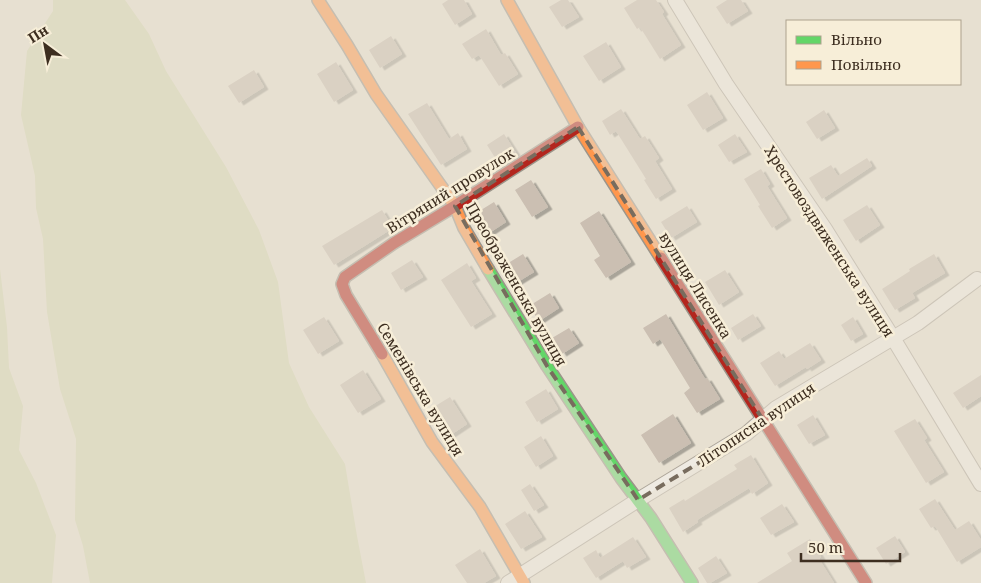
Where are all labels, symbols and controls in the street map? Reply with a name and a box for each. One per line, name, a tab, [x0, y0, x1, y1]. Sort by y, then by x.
north arrow	[20, 20, 70, 70]
text: Пн	[24, 20, 52, 47]
legend	[786, 20, 961, 85]
text: Вільно	[831, 29, 882, 49]
text: Повільно	[831, 54, 901, 74]
street label: Хрестовоздвиженська вулиця	[760, 141, 900, 341]
street label: Вітряний провулок	[382, 143, 518, 237]
street label: Преображенська вулиця	[462, 198, 572, 370]
street label: вулиця Лисенка	[655, 228, 737, 342]
street label: Семенівська вулиця	[373, 318, 469, 460]
street label: Літописна вулиця	[694, 377, 818, 471]
scale bar	[801, 530, 900, 562]
text: 50 m	[808, 537, 843, 557]

